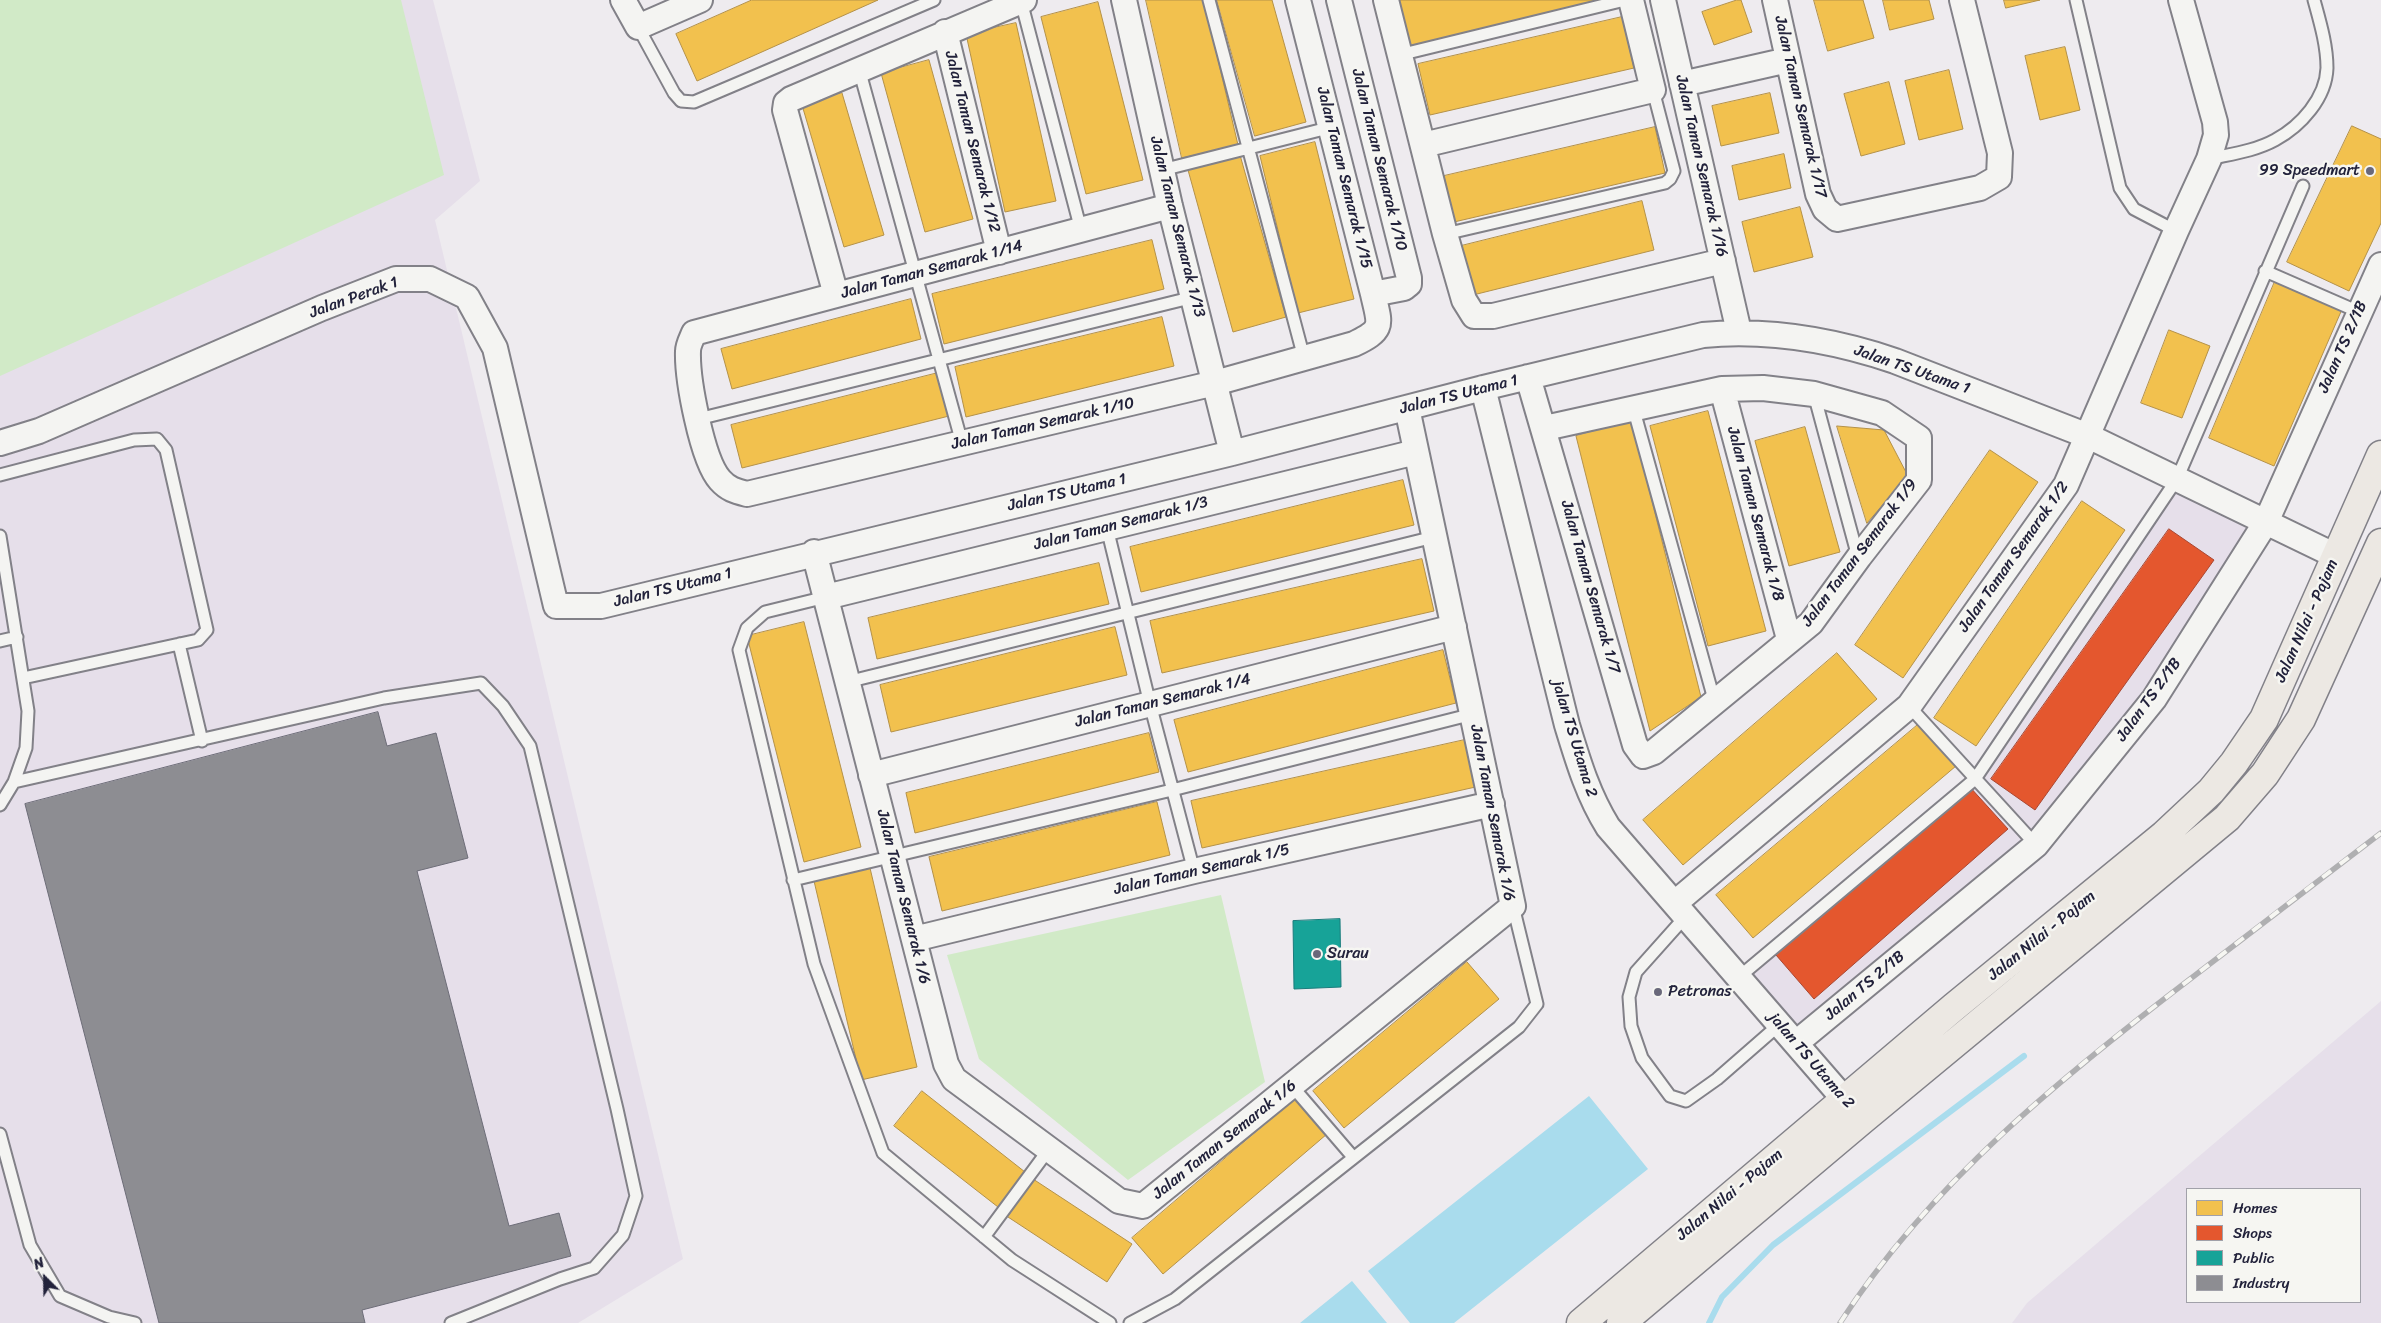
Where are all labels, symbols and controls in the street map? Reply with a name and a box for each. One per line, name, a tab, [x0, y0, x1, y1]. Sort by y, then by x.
street label: Jalan Taman Semarak 1/17	[1770, 14, 1830, 200]
street label: Jalan Taman Semarak 1/12	[940, 49, 1004, 235]
street label: Jalan Taman Semarak 1/10	[1347, 67, 1411, 253]
street label: Jalan Taman Semarak 1/16	[1671, 73, 1731, 259]
street label: Jalan Taman Semarak 1/15	[1312, 85, 1376, 271]
street label: Jalan Taman Semarak 1/13	[1145, 135, 1209, 319]
place label: 99 Speedmart	[2259, 161, 2360, 181]
marker: 99 Speedmart	[2364, 165, 2376, 177]
street label: Jalan Taman Semarak 1/14	[839, 237, 1025, 303]
street label: Jalan Perak 1	[307, 273, 401, 323]
street label: Jalan TS 2/1B	[2314, 298, 2372, 396]
street label: Jalan TS Utama 1	[1852, 341, 1972, 399]
street label: Jalan TS Utama 1	[1398, 371, 1520, 419]
street label: Jalan Taman Semarak 1/10	[950, 394, 1136, 454]
street label: Jalan Taman Semarak 1/8	[1722, 425, 1788, 603]
street label: Jalan TS Utama 1	[1006, 470, 1128, 516]
street label: Jalan Taman Semarak 1/9	[1798, 475, 1922, 631]
street label: Jalan Taman Semarak 1/2	[1955, 478, 2073, 636]
street label: Jalan Taman Semarak 1/3	[1032, 493, 1210, 555]
street label: Jalan Taman Semarak 1/7	[1556, 498, 1624, 676]
street label: Jalan Nilai - Pajam	[2271, 557, 2343, 685]
street label: Jalan TS Utama 1	[612, 564, 734, 612]
street label: Jalan TS 2/1B	[2112, 655, 2186, 745]
street label: Jalan Taman Semarak 1/4	[1073, 670, 1253, 732]
street label: jalan TS Utama 2	[1547, 678, 1601, 800]
street label: Jalan Taman Semarak 1/6	[1465, 723, 1519, 903]
street label: Jalan Taman Semarak 1/6	[872, 808, 934, 986]
street label: Jalan Taman Semarak 1/5	[1112, 840, 1292, 900]
street label: Jalan Nilai - Pajam	[1984, 887, 2100, 985]
place label: Surau	[1327, 944, 1369, 964]
street label: Jalan TS 2/1B	[1821, 947, 1909, 1025]
marker: Surau	[1311, 948, 1323, 960]
place label: Petronas	[1668, 982, 1732, 1002]
marker: Petronas	[1652, 986, 1664, 998]
street label: jalan TS Utama 2	[1764, 1009, 1858, 1113]
street label: Jalan Taman Semarak 1/6	[1149, 1076, 1301, 1204]
street label: Jalan Nilai - Pajam	[1673, 1145, 1787, 1245]
legend	[2186, 1188, 2361, 1303]
text: Homes	[2233, 1195, 2277, 1221]
text: Shops	[2233, 1220, 2272, 1246]
text: Public	[2233, 1245, 2274, 1271]
text: N	[30, 1250, 48, 1277]
north arrow	[20, 1253, 70, 1303]
text: Industry	[2233, 1270, 2290, 1296]

